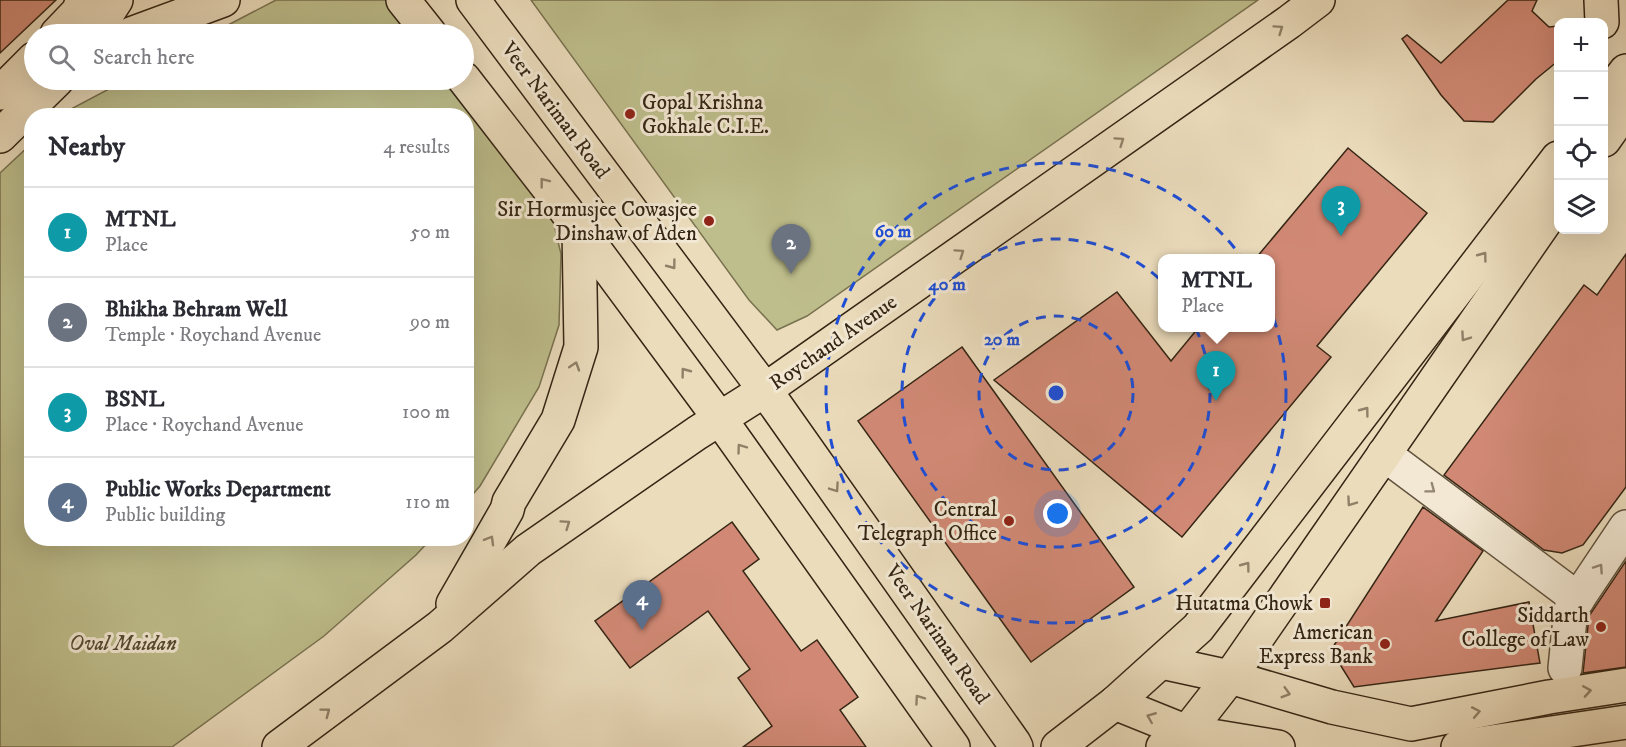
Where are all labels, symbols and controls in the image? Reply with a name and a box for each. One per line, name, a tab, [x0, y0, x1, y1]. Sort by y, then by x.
map controls	[1554, 18, 1608, 234]
button: +	[1554, 18, 1608, 72]
search box	[24, 24, 474, 90]
one-way arrow	[1273, 25, 1284, 36]
street label: Veer Nariman Road	[495, 36, 615, 184]
icon: search	[45, 41, 78, 74]
text: Search here	[93, 44, 195, 71]
button: −	[1554, 72, 1608, 126]
place label: Gopal Krishna Gokhale C.I.E.	[642, 90, 769, 140]
marker: Gopal Krishna Gokhale C.I.E.	[623, 107, 637, 121]
button: locate	[1554, 126, 1608, 180]
text: Nearby	[48, 131, 125, 164]
text: 4 results	[383, 135, 450, 160]
one-way arrow	[1113, 137, 1124, 148]
one-way arrow	[540, 178, 551, 189]
button: layers	[1554, 180, 1608, 234]
pin: 3	[1322, 186, 1360, 236]
place label: Sir Hormusjee Cowasjee Dinshaw of Aden	[497, 197, 697, 247]
text: MTNL	[105, 206, 176, 233]
marker: Sir Hormusjee Cowasjee Dinshaw of Aden	[702, 214, 716, 228]
text: 1	[64, 220, 71, 245]
text: 50 m	[410, 220, 450, 245]
text: 60 m	[875, 221, 912, 243]
pin: 2	[772, 224, 810, 274]
text: Place	[105, 233, 148, 258]
one-way arrow	[953, 249, 964, 260]
one-way arrow	[1476, 252, 1487, 263]
popup	[1158, 254, 1275, 332]
one-way arrow	[664, 259, 675, 270]
text: MTNL	[1181, 267, 1252, 294]
text: 40 m	[927, 274, 966, 296]
street label: Roychand Avenue	[765, 289, 902, 396]
text: Place	[1181, 294, 1224, 319]
text: Bhikha Behram Well	[105, 296, 287, 323]
text: 2	[63, 310, 72, 335]
text: 90 m	[410, 310, 450, 335]
text: Temple · Roychand Avenue	[105, 323, 321, 348]
text: 20 m	[984, 329, 1020, 351]
one-way arrow	[1461, 331, 1472, 342]
pin: 1	[1196, 352, 1236, 401]
one-way arrow	[568, 361, 580, 372]
one-way arrow	[681, 367, 692, 378]
centre of rings	[1046, 383, 1066, 403]
text: BSNL	[105, 386, 164, 413]
text: 3	[64, 400, 71, 425]
text: 100 m	[402, 400, 450, 425]
one-way arrow	[1357, 407, 1368, 418]
text: Place · Roychand Avenue	[105, 413, 304, 438]
one-way arrow	[737, 444, 748, 455]
text: Public Works Department	[105, 476, 331, 503]
one-way arrow	[828, 482, 839, 493]
one-way arrow	[1424, 482, 1435, 493]
text: 4	[62, 490, 73, 515]
text: 110 m	[405, 490, 450, 515]
one-way arrow	[1347, 495, 1358, 506]
place label: Central Telegraph Office	[858, 497, 998, 547]
your location	[1043, 499, 1072, 528]
text: Public building	[105, 503, 225, 528]
marker: Central Telegraph Office	[1002, 514, 1016, 528]
one-way arrow	[560, 520, 571, 531]
one-way arrow	[483, 536, 494, 546]
street label: Veer Nariman Road	[879, 559, 995, 710]
one-way arrow	[1239, 562, 1250, 573]
one-way arrow	[1592, 564, 1603, 575]
pin: 4	[622, 580, 662, 630]
place label: Hutatma Chowk	[1175, 591, 1314, 617]
marker: Hutatma Chowk	[1318, 596, 1332, 610]
place label: Siddarth College of Law	[1462, 603, 1590, 653]
place label: American Express Bank	[1259, 620, 1374, 670]
marker: Siddarth College of Law	[1594, 620, 1608, 634]
park label: Oval Maidan	[69, 631, 177, 657]
marker: American Express Bank	[1378, 637, 1392, 651]
one-way arrow	[1582, 685, 1592, 698]
one-way arrow	[1280, 686, 1291, 698]
one-way arrow	[915, 695, 926, 706]
one-way arrow	[1470, 706, 1480, 719]
one-way arrow	[319, 708, 330, 719]
one-way arrow	[1146, 712, 1157, 724]

